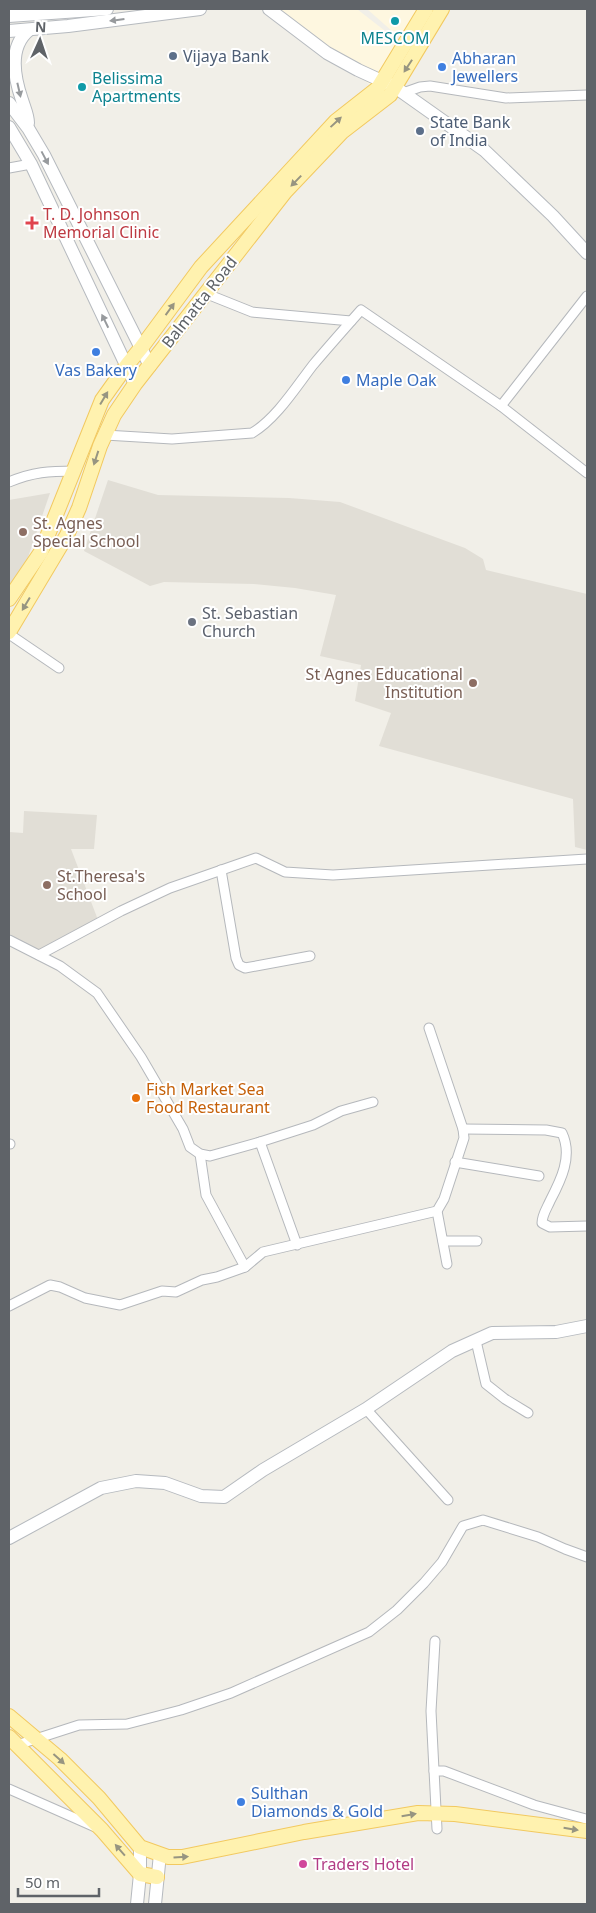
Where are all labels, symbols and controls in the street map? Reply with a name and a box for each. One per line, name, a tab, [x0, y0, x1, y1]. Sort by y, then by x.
north arrow	[15, 15, 65, 65]
marker: MESCOM	[389, 15, 401, 27]
one-way arrow	[109, 16, 125, 24]
text: N	[35, 17, 47, 36]
place label: MESCOM	[361, 27, 430, 49]
place label: Vijaya Bank	[183, 45, 269, 67]
place label: Abharan Jewellers	[450, 47, 518, 87]
marker: Vijaya Bank	[167, 50, 179, 62]
one-way arrow	[403, 59, 413, 72]
marker: Abharan Jewellers	[436, 61, 448, 73]
place label: Belissima Apartments	[92, 67, 181, 107]
marker: Belissima Apartments	[76, 81, 88, 93]
one-way arrow	[16, 83, 24, 99]
place label: State Bank of India	[430, 111, 511, 151]
one-way arrow	[330, 116, 342, 128]
marker: State Bank of India	[414, 125, 426, 137]
one-way arrow	[41, 151, 49, 165]
one-way arrow	[290, 175, 302, 187]
place label: T. D. Johnson Memorial Clinic	[43, 203, 160, 243]
marker: T. D. Johnson Memorial Clinic	[25, 216, 39, 230]
street label: Balmatta Road	[156, 252, 242, 352]
one-way arrow	[165, 303, 176, 316]
one-way arrow	[101, 314, 109, 328]
marker: Vas Bakery	[90, 346, 102, 358]
place label: Vas Bakery	[55, 359, 138, 381]
place label: Maple Oak	[356, 369, 437, 391]
marker: Maple Oak	[340, 374, 352, 386]
one-way arrow	[100, 392, 109, 405]
one-way arrow	[92, 450, 99, 465]
place label: St. Agnes Special School	[33, 512, 140, 552]
marker: St. Agnes Special School	[17, 526, 29, 538]
one-way arrow	[21, 597, 30, 610]
place label: St. Sebastian Church	[202, 602, 298, 642]
marker: St. Sebastian Church	[186, 616, 198, 628]
place label: St Agnes Educational Institution	[306, 663, 463, 703]
marker: St Agnes Educational Institution	[467, 677, 479, 689]
place label: St.Theresa's School	[57, 865, 145, 905]
marker: St.Theresa's School	[41, 879, 53, 891]
place label: Fish Market Sea Food Restaurant	[146, 1078, 270, 1118]
marker: Fish Market Sea Food Restaurant	[130, 1092, 142, 1104]
one-way arrow	[53, 1753, 65, 1765]
place label: Sulthan Diamonds & Gold	[251, 1782, 383, 1822]
marker: Sulthan Diamonds & Gold	[235, 1796, 247, 1808]
one-way arrow	[402, 1810, 418, 1818]
one-way arrow	[563, 1825, 579, 1833]
one-way arrow	[114, 1844, 125, 1857]
one-way arrow	[173, 1852, 189, 1860]
place label: Traders Hotel	[313, 1853, 414, 1875]
marker: Traders Hotel	[297, 1858, 309, 1870]
scale bar	[18, 1866, 99, 1898]
text: 50 m	[25, 1872, 60, 1892]

